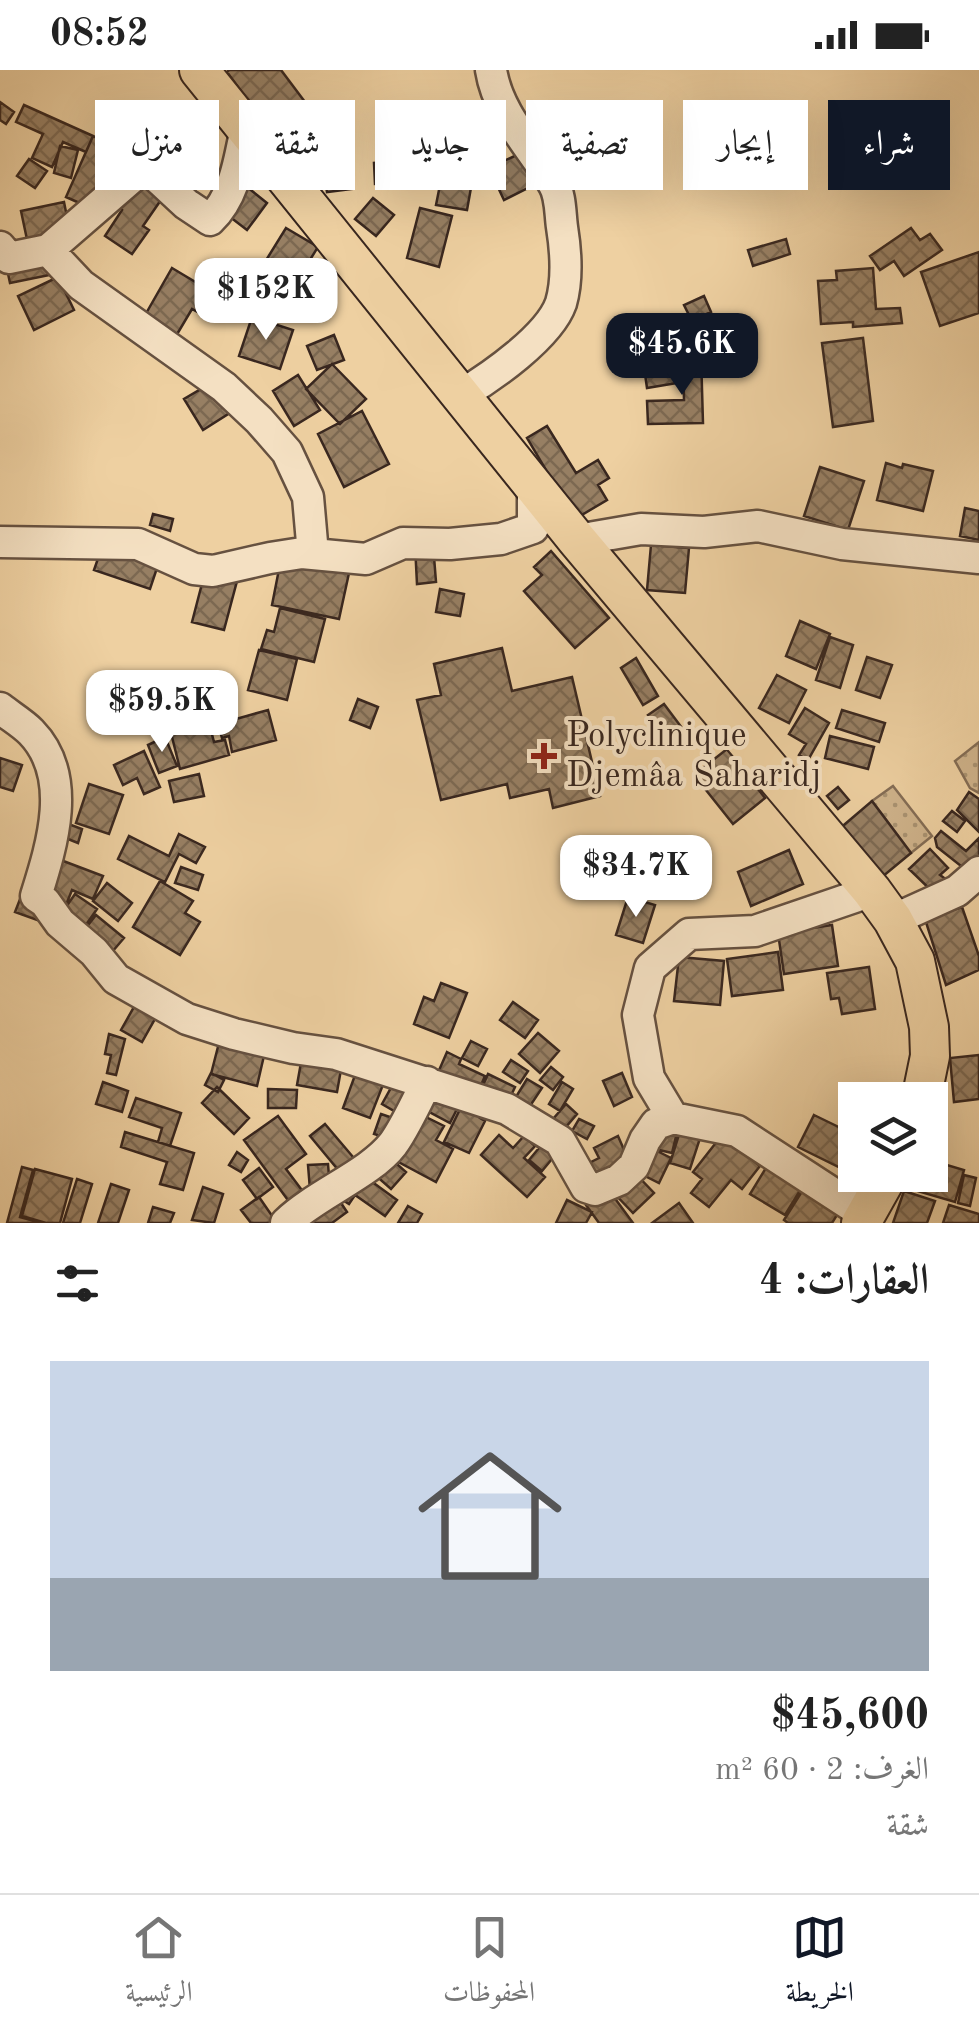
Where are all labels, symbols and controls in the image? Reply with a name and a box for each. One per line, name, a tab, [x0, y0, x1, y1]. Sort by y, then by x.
text: 08:52	[50, 16, 149, 54]
chip: منزل	[95, 100, 219, 190]
chip: شقة	[239, 100, 355, 190]
chip: جديد	[375, 100, 506, 190]
chip: تصفية	[526, 100, 663, 190]
chip: إيجار	[683, 100, 808, 190]
chip: شراء	[828, 100, 950, 190]
pin: $152K	[196, 258, 336, 343]
text: $152K	[217, 274, 315, 306]
pin: $45.6K	[601, 313, 763, 398]
text: $45.6K	[628, 329, 736, 361]
pin: $59.5K	[81, 670, 243, 755]
text: $59.5K	[108, 686, 216, 718]
place label: Polyclinique Djemâa Saharidj	[566, 719, 821, 794]
marker: Polyclinique Djemâa Saharidj	[531, 743, 557, 769]
pin: $34.7K	[555, 835, 717, 920]
text: $34.7K	[582, 851, 690, 883]
map controls	[838, 1082, 948, 1192]
button: layers	[838, 1082, 948, 1192]
icon: filters	[50, 1256, 105, 1311]
text: العقارات: 4	[759, 1261, 929, 1303]
icon: home	[400, 1426, 580, 1606]
text: $45,600	[771, 1696, 929, 1738]
text: الغرف: 2 · 60 m²	[715, 1755, 929, 1787]
text: شقة	[887, 1811, 929, 1843]
tab: الرئيسية	[125, 1910, 192, 2019]
tab: المحفوظات	[443, 1910, 535, 2019]
tab: الخريطة	[786, 1910, 854, 2019]

